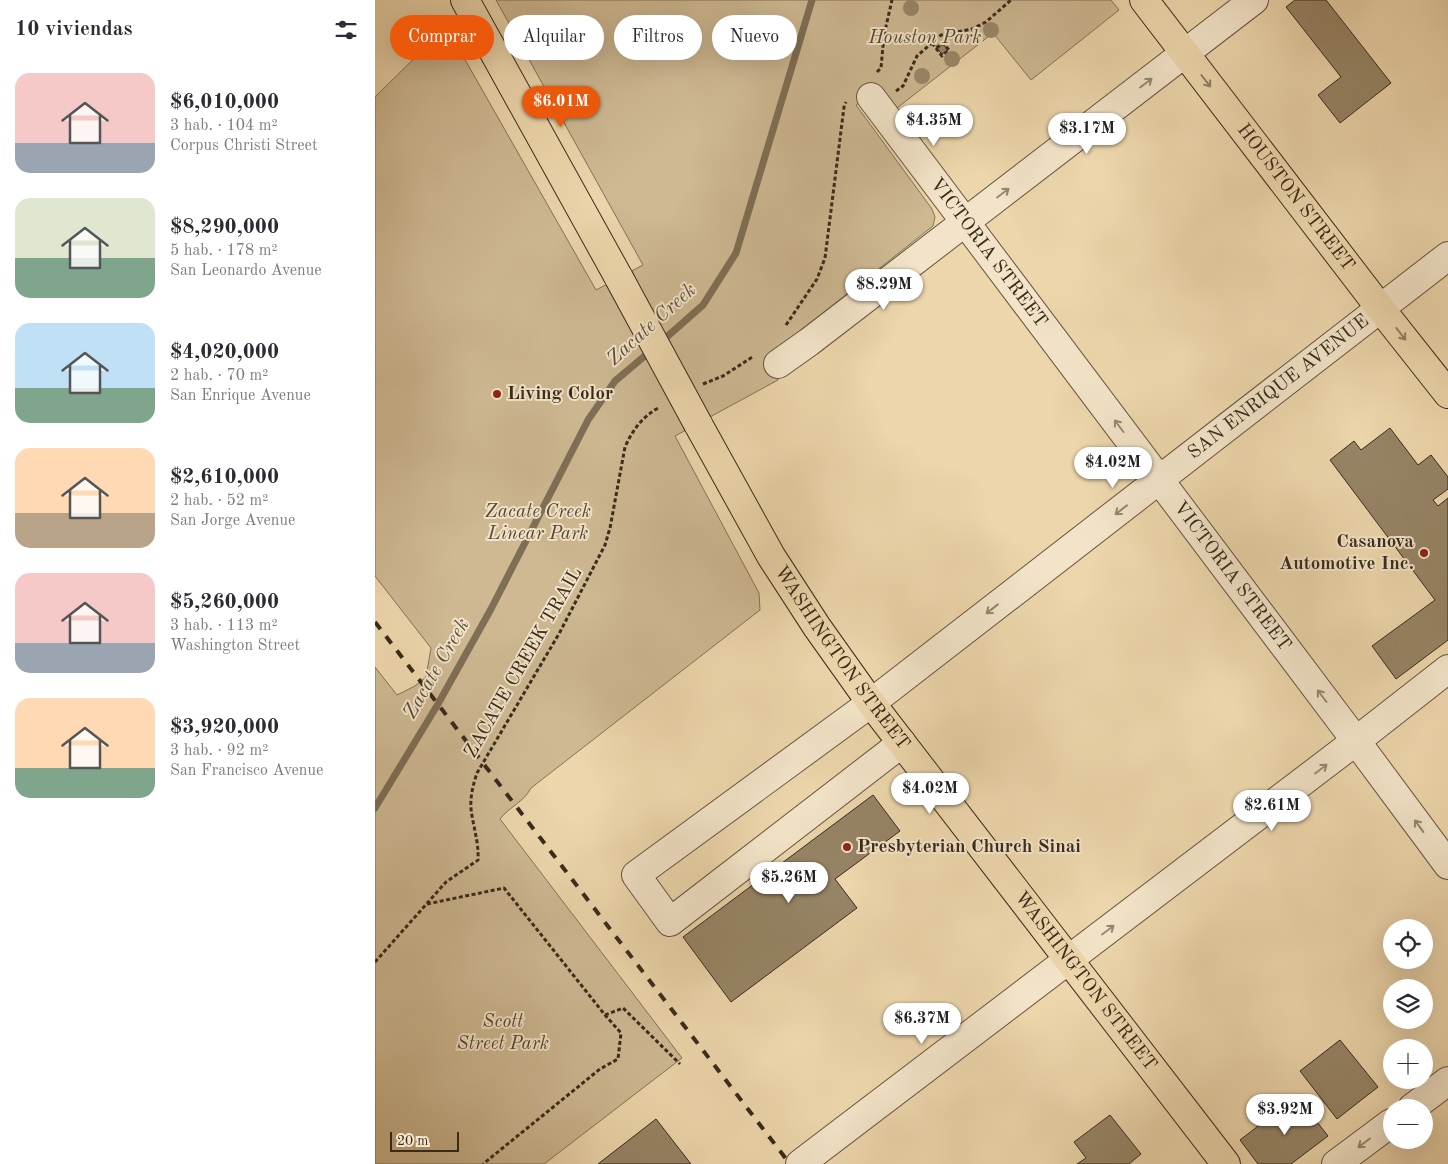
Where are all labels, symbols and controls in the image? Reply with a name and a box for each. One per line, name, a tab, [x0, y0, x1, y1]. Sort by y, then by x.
chip: Comprar	[390, 15, 494, 60]
chip: Alquilar	[504, 15, 604, 60]
chip: Filtros	[614, 15, 702, 60]
chip: Nuevo	[712, 15, 797, 60]
icon: filters	[332, 16, 360, 44]
text: 10 viviendas	[15, 19, 133, 40]
park label: Houston Park	[867, 29, 982, 48]
one-way arrow	[1200, 74, 1211, 87]
one-way arrow	[1139, 78, 1153, 88]
pin: $6.01M	[520, 86, 602, 128]
text: $6,010,000	[170, 92, 279, 113]
icon: home	[55, 93, 115, 153]
text: $6.01M	[533, 94, 589, 110]
pin: $4.35M	[893, 104, 975, 147]
pin: $3.17M	[1046, 112, 1128, 155]
text: $4.35M	[906, 113, 962, 129]
text: 3 hab. · 104 m²	[170, 118, 278, 134]
street label: HOUSTON STREET	[1233, 120, 1358, 275]
text: $3.17M	[1059, 121, 1115, 137]
text: Corpus Christi Street	[170, 138, 318, 154]
street label: VICTORIA STREET	[926, 175, 1051, 331]
one-way arrow	[996, 187, 1009, 198]
text: $8,290,000	[170, 217, 279, 238]
icon: home	[55, 218, 115, 278]
text: 5 hab. · 178 m²	[170, 243, 278, 259]
text: San Leonardo Avenue	[170, 263, 322, 279]
pin: $8.29M	[843, 268, 925, 311]
text: $8.29M	[856, 277, 912, 293]
water label: Zacate Creek	[604, 280, 700, 370]
street label: SAN ENRIQUE AVENUE	[1185, 311, 1373, 463]
one-way arrow	[1395, 327, 1406, 340]
text: $4,020,000	[170, 342, 279, 363]
icon: home	[55, 343, 115, 403]
text: 2 hab. · 70 m²	[170, 368, 268, 384]
place label: Living Color	[507, 385, 613, 404]
text: San Enrique Avenue	[170, 388, 311, 404]
marker: Living Color	[491, 388, 503, 400]
one-way arrow	[1114, 419, 1124, 433]
pin: $4.02M	[1072, 446, 1154, 489]
text: $4.02M	[1085, 455, 1141, 471]
text: $2,610,000	[170, 467, 279, 488]
icon: home	[55, 468, 115, 528]
text: 2 hab. · 52 m²	[170, 493, 268, 509]
street label: VICTORIA STREET	[1170, 498, 1294, 655]
park label: Zacate Creek Linear Park	[485, 503, 591, 544]
one-way arrow	[1114, 504, 1127, 515]
text: San Jorge Avenue	[170, 513, 295, 529]
place label: Casanova Automotive Inc.	[1279, 533, 1414, 574]
marker: Casanova Automotive Inc.	[1418, 547, 1430, 559]
street label: WASHINGTON STREET	[771, 563, 913, 754]
street label: ZACATE CREEK TRAIL	[462, 564, 586, 762]
text: $5,260,000	[170, 592, 279, 613]
icon: home	[55, 593, 115, 653]
one-way arrow	[985, 604, 999, 614]
water label: Zacate Creek	[400, 615, 474, 722]
text: 3 hab. · 113 m²	[170, 618, 278, 634]
text: Washington Street	[170, 638, 300, 654]
one-way arrow	[1317, 689, 1327, 703]
text: $3,920,000	[170, 717, 279, 738]
icon: home	[55, 718, 115, 778]
text: 3 hab. · 92 m²	[170, 743, 268, 759]
text: San Francisco Avenue	[170, 763, 323, 779]
one-way arrow	[1314, 763, 1327, 774]
pin: $4.02M	[889, 772, 971, 815]
text: $4.02M	[902, 781, 958, 797]
pin: $2.61M	[1231, 790, 1313, 832]
text: $2.61M	[1244, 798, 1300, 814]
one-way arrow	[1414, 819, 1424, 833]
place label: Presbyterian Church Sinai	[857, 838, 1081, 857]
marker: Presbyterian Church Sinai	[841, 841, 853, 853]
pin: $5.26M	[748, 862, 830, 904]
text: $5.26M	[761, 870, 817, 886]
street label: WASHINGTON STREET	[1011, 888, 1160, 1074]
map controls	[1383, 919, 1433, 1149]
button: locate	[1383, 919, 1433, 969]
one-way arrow	[1101, 925, 1114, 936]
button: layers	[1383, 979, 1433, 1029]
pin: $6.37M	[881, 1002, 963, 1045]
text: $6.37M	[894, 1011, 950, 1027]
park label: Scott Street Park	[457, 1013, 549, 1054]
button: +	[1383, 1039, 1433, 1089]
pin: $3.92M	[1244, 1094, 1326, 1136]
button: −	[1383, 1099, 1433, 1149]
text: $3.92M	[1257, 1102, 1313, 1118]
scale bar	[390, 1129, 459, 1152]
text: 20 m	[397, 1134, 428, 1148]
one-way arrow	[1358, 1138, 1371, 1149]

